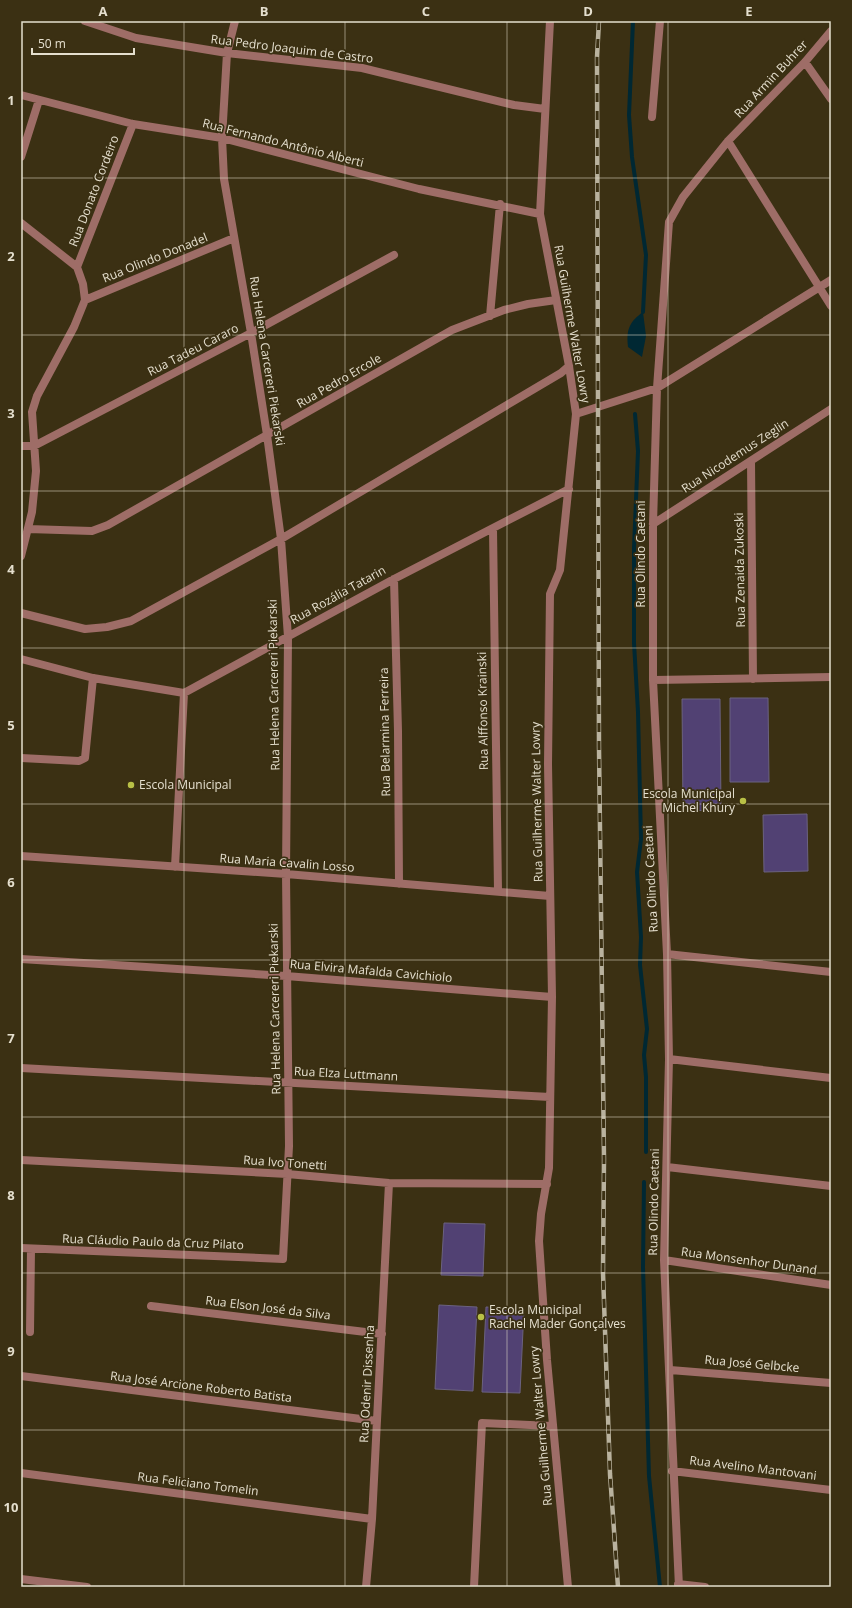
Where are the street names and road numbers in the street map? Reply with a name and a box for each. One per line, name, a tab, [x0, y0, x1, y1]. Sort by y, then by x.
street label: Rua Pedro Joaquim de Castro	[210, 30, 374, 67]
street label: Rua Armin Buhrer	[730, 36, 811, 121]
street label: Rua Fernando Antônio Alberti	[201, 114, 365, 171]
street label: Rua Donato Cordeiro	[64, 133, 123, 249]
street label: Rua Olindo Donadel	[100, 229, 210, 286]
street label: Rua Guilherme Walter Lowry	[550, 244, 595, 405]
street label: Rua Helena Carcereri Piekarski	[246, 275, 289, 447]
street label: Rua Tadeu Cararo	[144, 319, 241, 380]
street label: Rua Pedro Ercole	[293, 349, 385, 412]
street label: Rua Nicodemus Zeglin	[678, 415, 792, 497]
street label: Rua Olindo Caetani	[632, 500, 649, 608]
street label: Rua Zenaida Zukoski	[730, 512, 749, 628]
street label: Rua Rozália Tatarin	[287, 561, 389, 628]
street label: Rua Helena Carcereri Piekarski	[264, 599, 283, 771]
street label: Rua Alffonso Krainski	[473, 652, 492, 770]
street label: Rua Belarmina Ferreira	[375, 667, 394, 797]
street label: Rua Guilherme Walter Lowry	[527, 721, 546, 882]
street label: Rua Olindo Caetani	[639, 825, 662, 933]
street label: Rua Maria Cavalin Losso	[219, 849, 355, 876]
street label: Rua Helena Carcereri Piekarski	[265, 923, 284, 1095]
street label: Rua Elvira Mafalda Cavichiolo	[289, 955, 453, 986]
street label: Rua Elza Luttmann	[293, 1062, 399, 1085]
street label: Rua Olindo Caetani	[644, 1148, 663, 1256]
street label: Rua Ivo Tonetti	[243, 1151, 327, 1174]
street label: Rua Cláudio Paulo da Cruz Pilato	[62, 1230, 244, 1253]
street label: Rua Monsenhor Dunand	[680, 1243, 818, 1278]
street label: Rua Elson José da Silva	[204, 1291, 332, 1324]
street label: Rua Odenir Dissenha	[355, 1325, 378, 1443]
street label: Rua Guilherme Walter Lowry	[525, 1345, 556, 1507]
street label: Rua José Gelbcke	[704, 1351, 800, 1376]
street label: Rua José Arcione Roberto Batista	[109, 1367, 293, 1406]
street label: Rua Avelino Mantovani	[689, 1451, 818, 1484]
street label: Rua Feliciano Tomelin	[137, 1468, 260, 1499]

